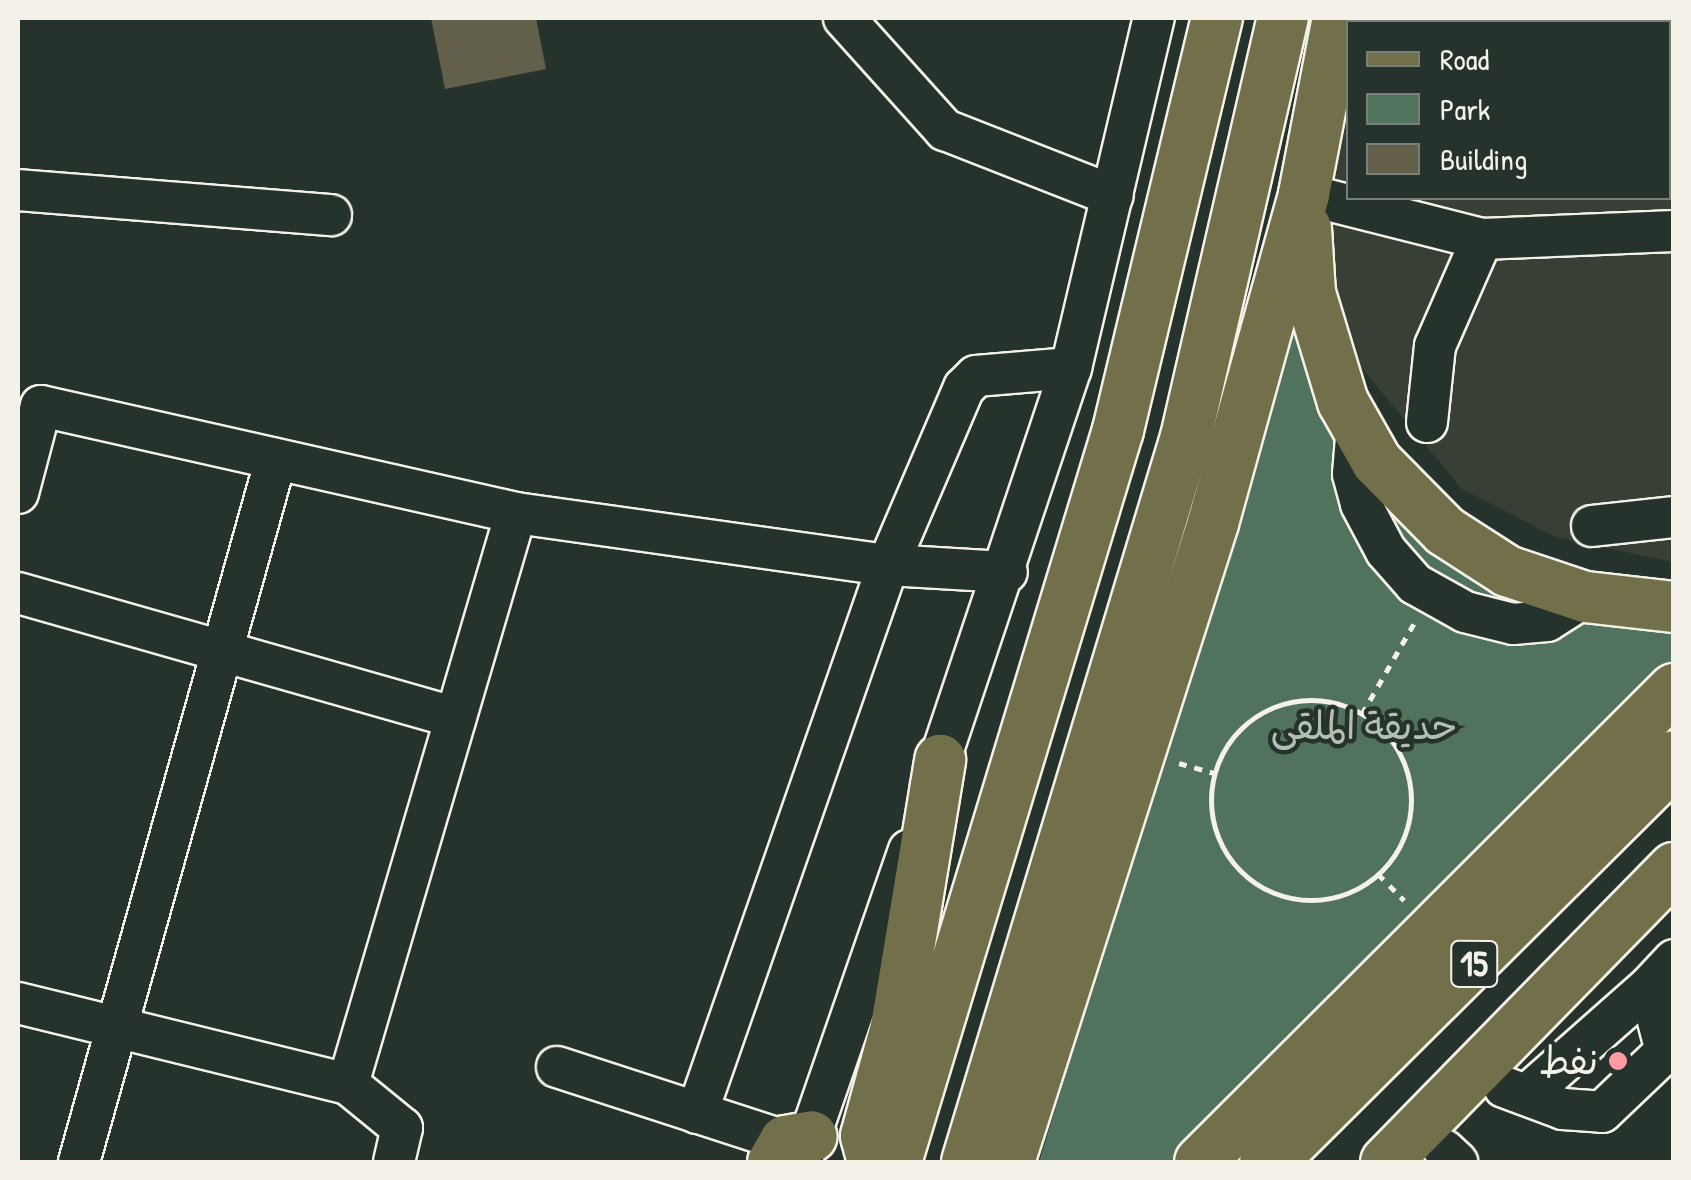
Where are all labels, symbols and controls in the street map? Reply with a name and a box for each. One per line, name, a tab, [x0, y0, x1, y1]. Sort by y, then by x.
legend	[1346, 20, 1671, 200]
text: Road	[1440, 39, 1489, 79]
text: Park	[1440, 89, 1490, 129]
text: Building	[1440, 139, 1527, 179]
park label: حديقة الملقى	[1270, 703, 1458, 749]
road number: 15	[1449, 934, 1499, 994]
place label: نفط	[1539, 1038, 1598, 1084]
marker: نفط	[1607, 1050, 1629, 1072]

